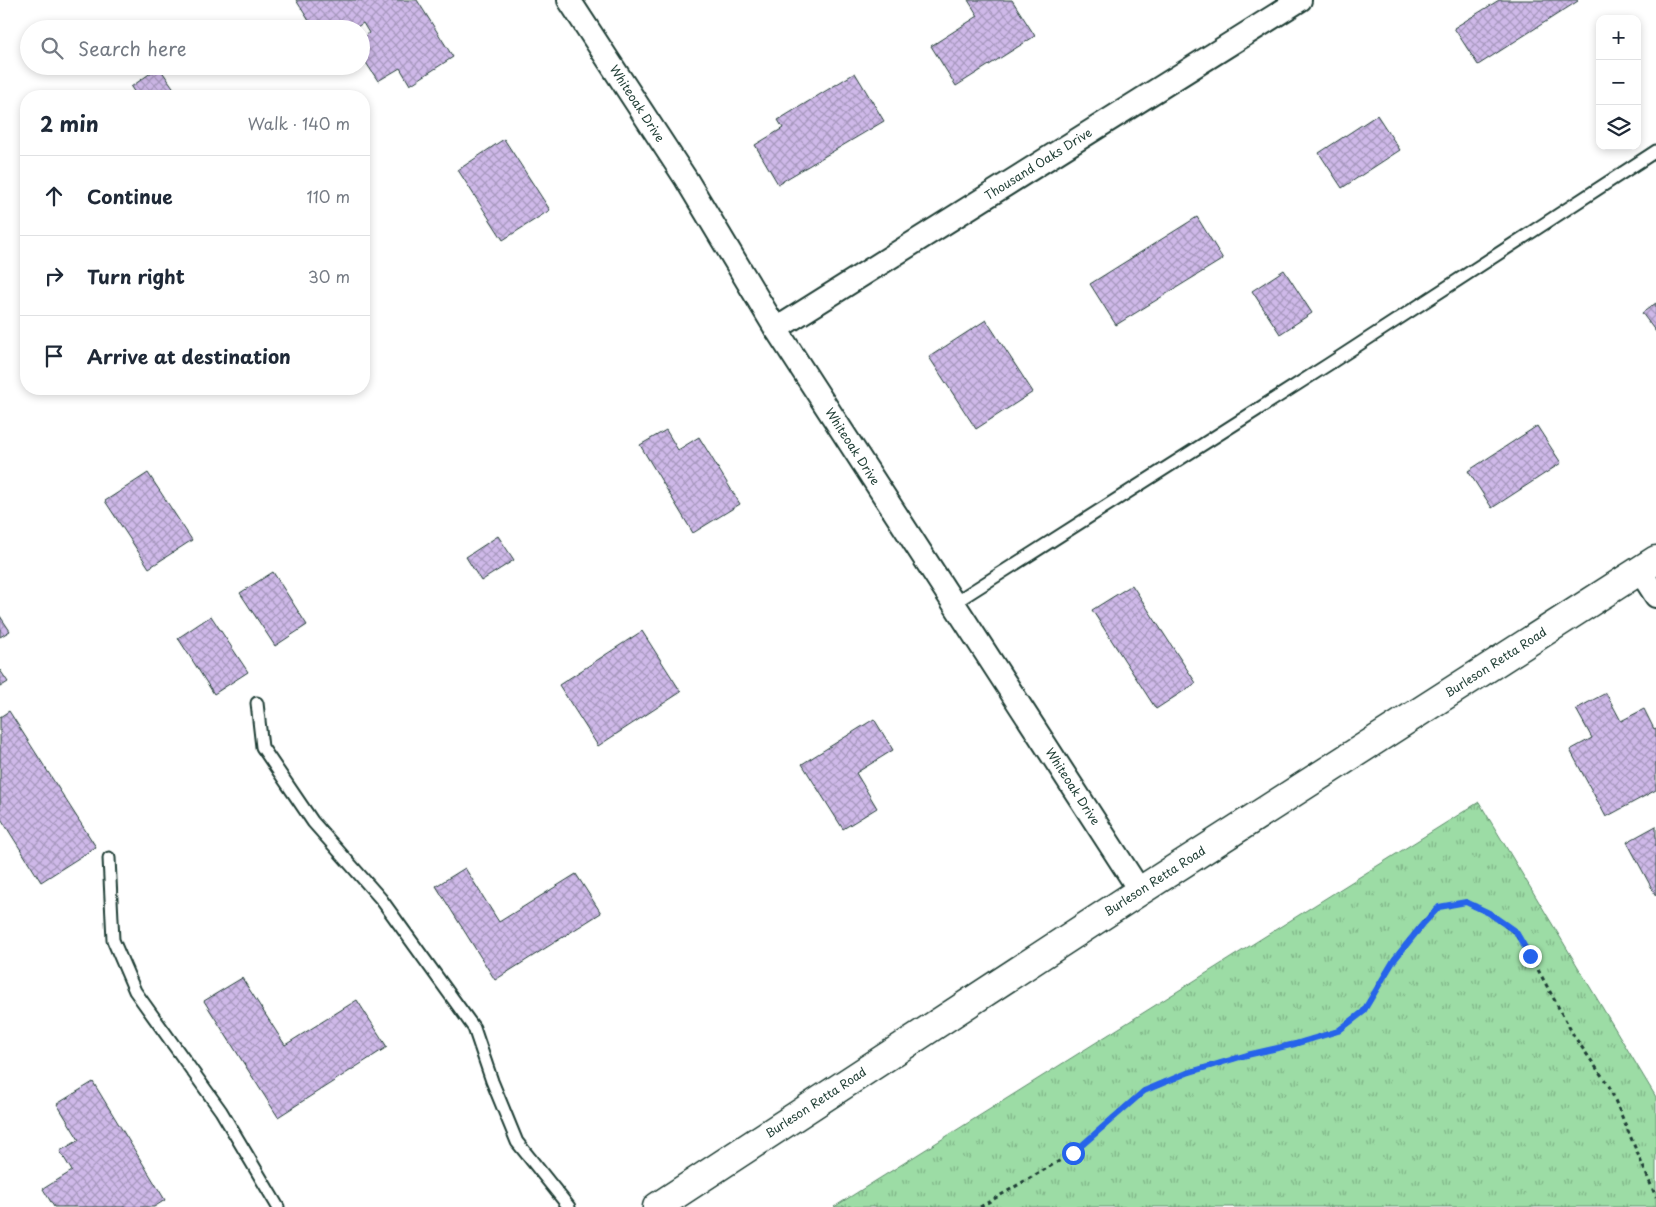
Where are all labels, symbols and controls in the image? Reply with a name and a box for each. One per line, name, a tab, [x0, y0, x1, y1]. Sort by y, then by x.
map controls	[1596, 15, 1641, 150]
button: +	[1596, 15, 1641, 60]
search box	[20, 20, 370, 75]
icon: search	[38, 34, 66, 62]
text: Search here	[78, 34, 187, 62]
button: −	[1596, 60, 1641, 105]
street label: Whiteoak Drive	[606, 61, 669, 145]
button: layers	[1596, 105, 1641, 150]
text: 2 min	[40, 107, 99, 139]
text: Walk · 140 m	[248, 111, 350, 135]
street label: Thousand Oaks Drive	[981, 123, 1096, 204]
icon: ahead	[40, 182, 68, 210]
text: Continue	[87, 182, 173, 210]
text: 110 m	[307, 184, 350, 208]
icon: right	[40, 262, 68, 290]
text: Turn right	[87, 262, 185, 290]
text: 30 m	[308, 264, 350, 288]
icon: arrive	[40, 342, 68, 370]
text: Arrive at destination	[87, 342, 291, 370]
street label: Whiteoak Drive	[821, 404, 885, 488]
street label: Burleson Retta Road	[1441, 623, 1550, 701]
street label: Whiteoak Drive	[1042, 744, 1105, 828]
street label: Burleson Retta Road	[1100, 841, 1209, 920]
route end	[1519, 945, 1542, 968]
street label: Burleson Retta Road	[761, 1062, 870, 1142]
route start	[1062, 1142, 1085, 1165]

